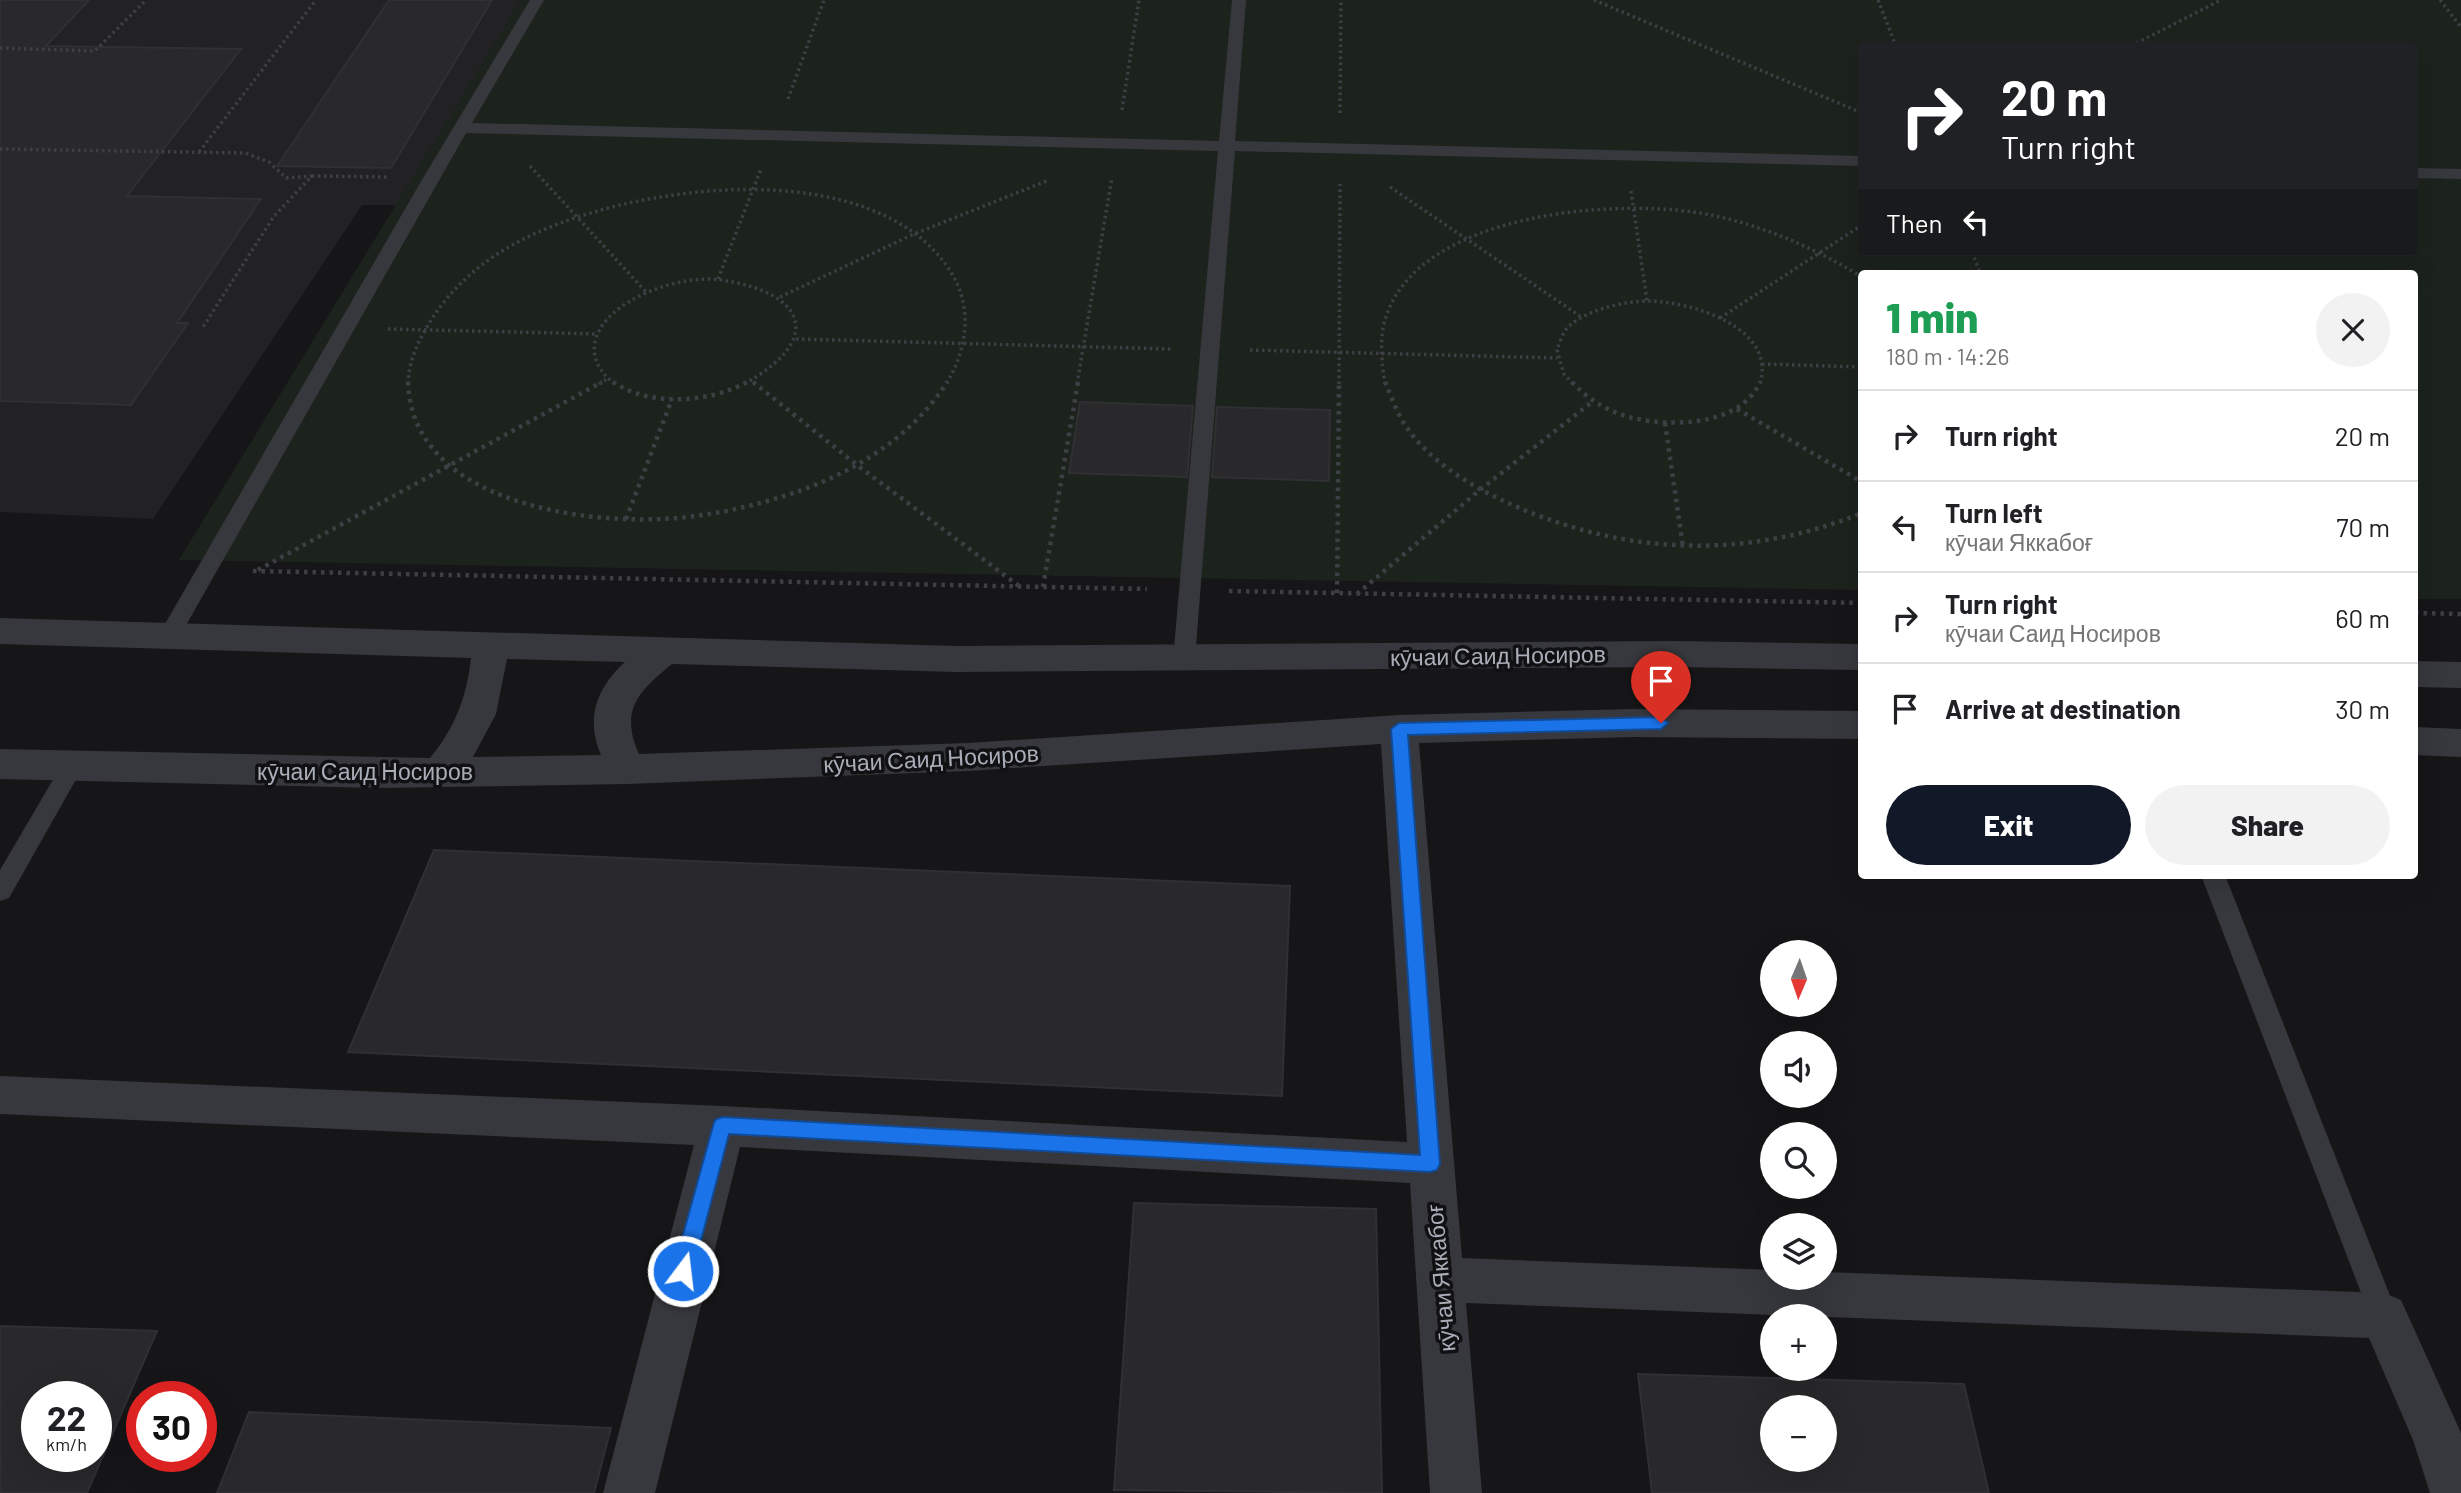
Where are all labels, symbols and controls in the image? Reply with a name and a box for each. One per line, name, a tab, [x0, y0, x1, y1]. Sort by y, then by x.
text: 20 m	[2001, 67, 2107, 126]
icon: right	[1886, 70, 1977, 161]
text: Turn right	[2001, 127, 2136, 165]
icon: left	[1957, 203, 1995, 241]
text: Then	[1886, 207, 1943, 238]
text: 1 min	[1886, 291, 1978, 341]
button: close	[2316, 293, 2390, 367]
text: 180 m · 14:26	[1886, 342, 2009, 370]
icon: right	[1886, 417, 1924, 455]
text: Turn right	[1945, 420, 2058, 451]
text: 20 m	[2335, 420, 2390, 451]
text: Turn left	[1945, 497, 2043, 528]
icon: left	[1886, 508, 1924, 546]
text: 70 m	[2336, 511, 2390, 542]
text: кӯчаи Яккабоғ	[1945, 528, 2093, 556]
text: Turn right	[1945, 588, 2058, 619]
icon: right	[1886, 599, 1924, 637]
text: 60 m	[2335, 602, 2390, 633]
text: кӯчаи Саид Носиров	[1945, 619, 2161, 647]
street label: кӯчаи Саид Носиров	[1390, 639, 1606, 671]
pin	[1631, 651, 1691, 723]
icon: arrive	[1642, 662, 1680, 700]
icon: arrive	[1886, 690, 1924, 728]
text: Arrive at destination	[1945, 693, 2181, 724]
text: 30 m	[2335, 693, 2390, 724]
street label: кӯчаи Саид Носиров	[822, 738, 1040, 778]
street label: кӯчаи Саид Носиров	[257, 757, 473, 785]
button: Exit	[1886, 785, 2131, 865]
button: Share	[2145, 785, 2390, 865]
north arrow	[1760, 940, 1838, 1017]
map controls	[1760, 940, 1837, 1472]
button: sound	[1760, 1031, 1837, 1108]
button: search	[1760, 1122, 1837, 1199]
street label: кӯчаи Яккабоғ	[1420, 1203, 1460, 1353]
button: layers	[1760, 1213, 1837, 1290]
position arrow	[646, 1234, 720, 1308]
button: +	[1760, 1304, 1837, 1381]
speed limit sign: 30	[126, 1381, 217, 1472]
button: −	[1760, 1395, 1837, 1472]
text: 22	[47, 1396, 86, 1438]
text: km/h	[46, 1433, 87, 1455]

